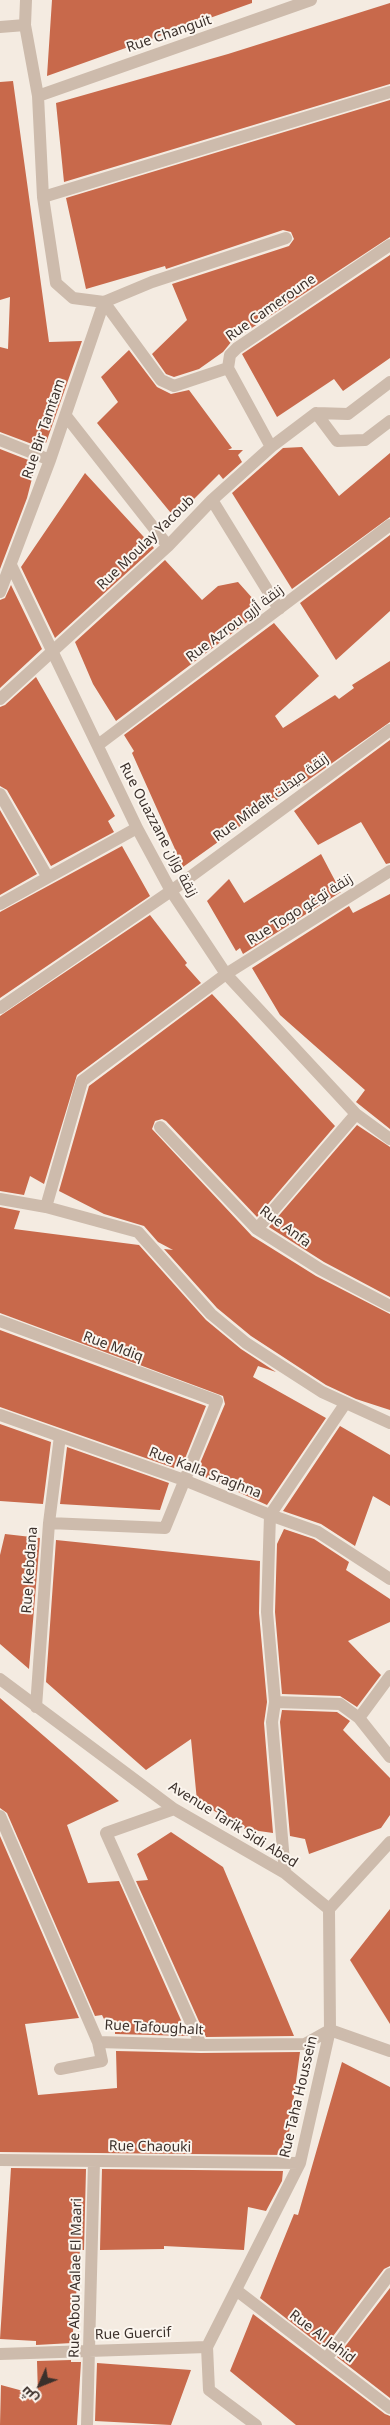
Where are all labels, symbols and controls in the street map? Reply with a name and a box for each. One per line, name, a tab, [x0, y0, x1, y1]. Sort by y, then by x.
street label: Rue Changuit	[124, 12, 214, 56]
street label: Rue Cameroune	[223, 271, 319, 345]
street label: Rue Bir Tamtam	[19, 377, 69, 481]
street label: Rue Moulay Yacoub	[94, 492, 198, 594]
street label: Rue Azrou زنقة أزرو	[183, 582, 287, 666]
street label: Rue Midelt زنقة ميدلت	[210, 751, 332, 845]
street label: Rue Ouazzane زنقة وزان	[115, 760, 201, 900]
street label: Rue Togo زنقة توغو	[244, 871, 356, 949]
street label: Rue Anfa	[256, 1203, 314, 1251]
street label: Rue Mdiq	[81, 1328, 145, 1366]
street label: Rue Kalla Sraghna	[146, 1444, 264, 1502]
street label: Rue Kebdana	[19, 1526, 41, 1614]
street label: Avenue Tarik Sidi Abed	[165, 1778, 301, 1872]
street label: Rue Tafoughalt	[104, 2017, 204, 2039]
street label: Rue Taha Houssein	[277, 2034, 321, 2160]
street label: Rue Chaouki	[109, 2138, 191, 2156]
street label: Rue Abou Aalae El Maari	[66, 2198, 86, 2358]
street label: Rue Al Jahid	[286, 2307, 358, 2367]
street label: Rue Guercif	[95, 2324, 171, 2344]
north arrow	[15, 2360, 65, 2410]
text: ش	[16, 2383, 42, 2409]

